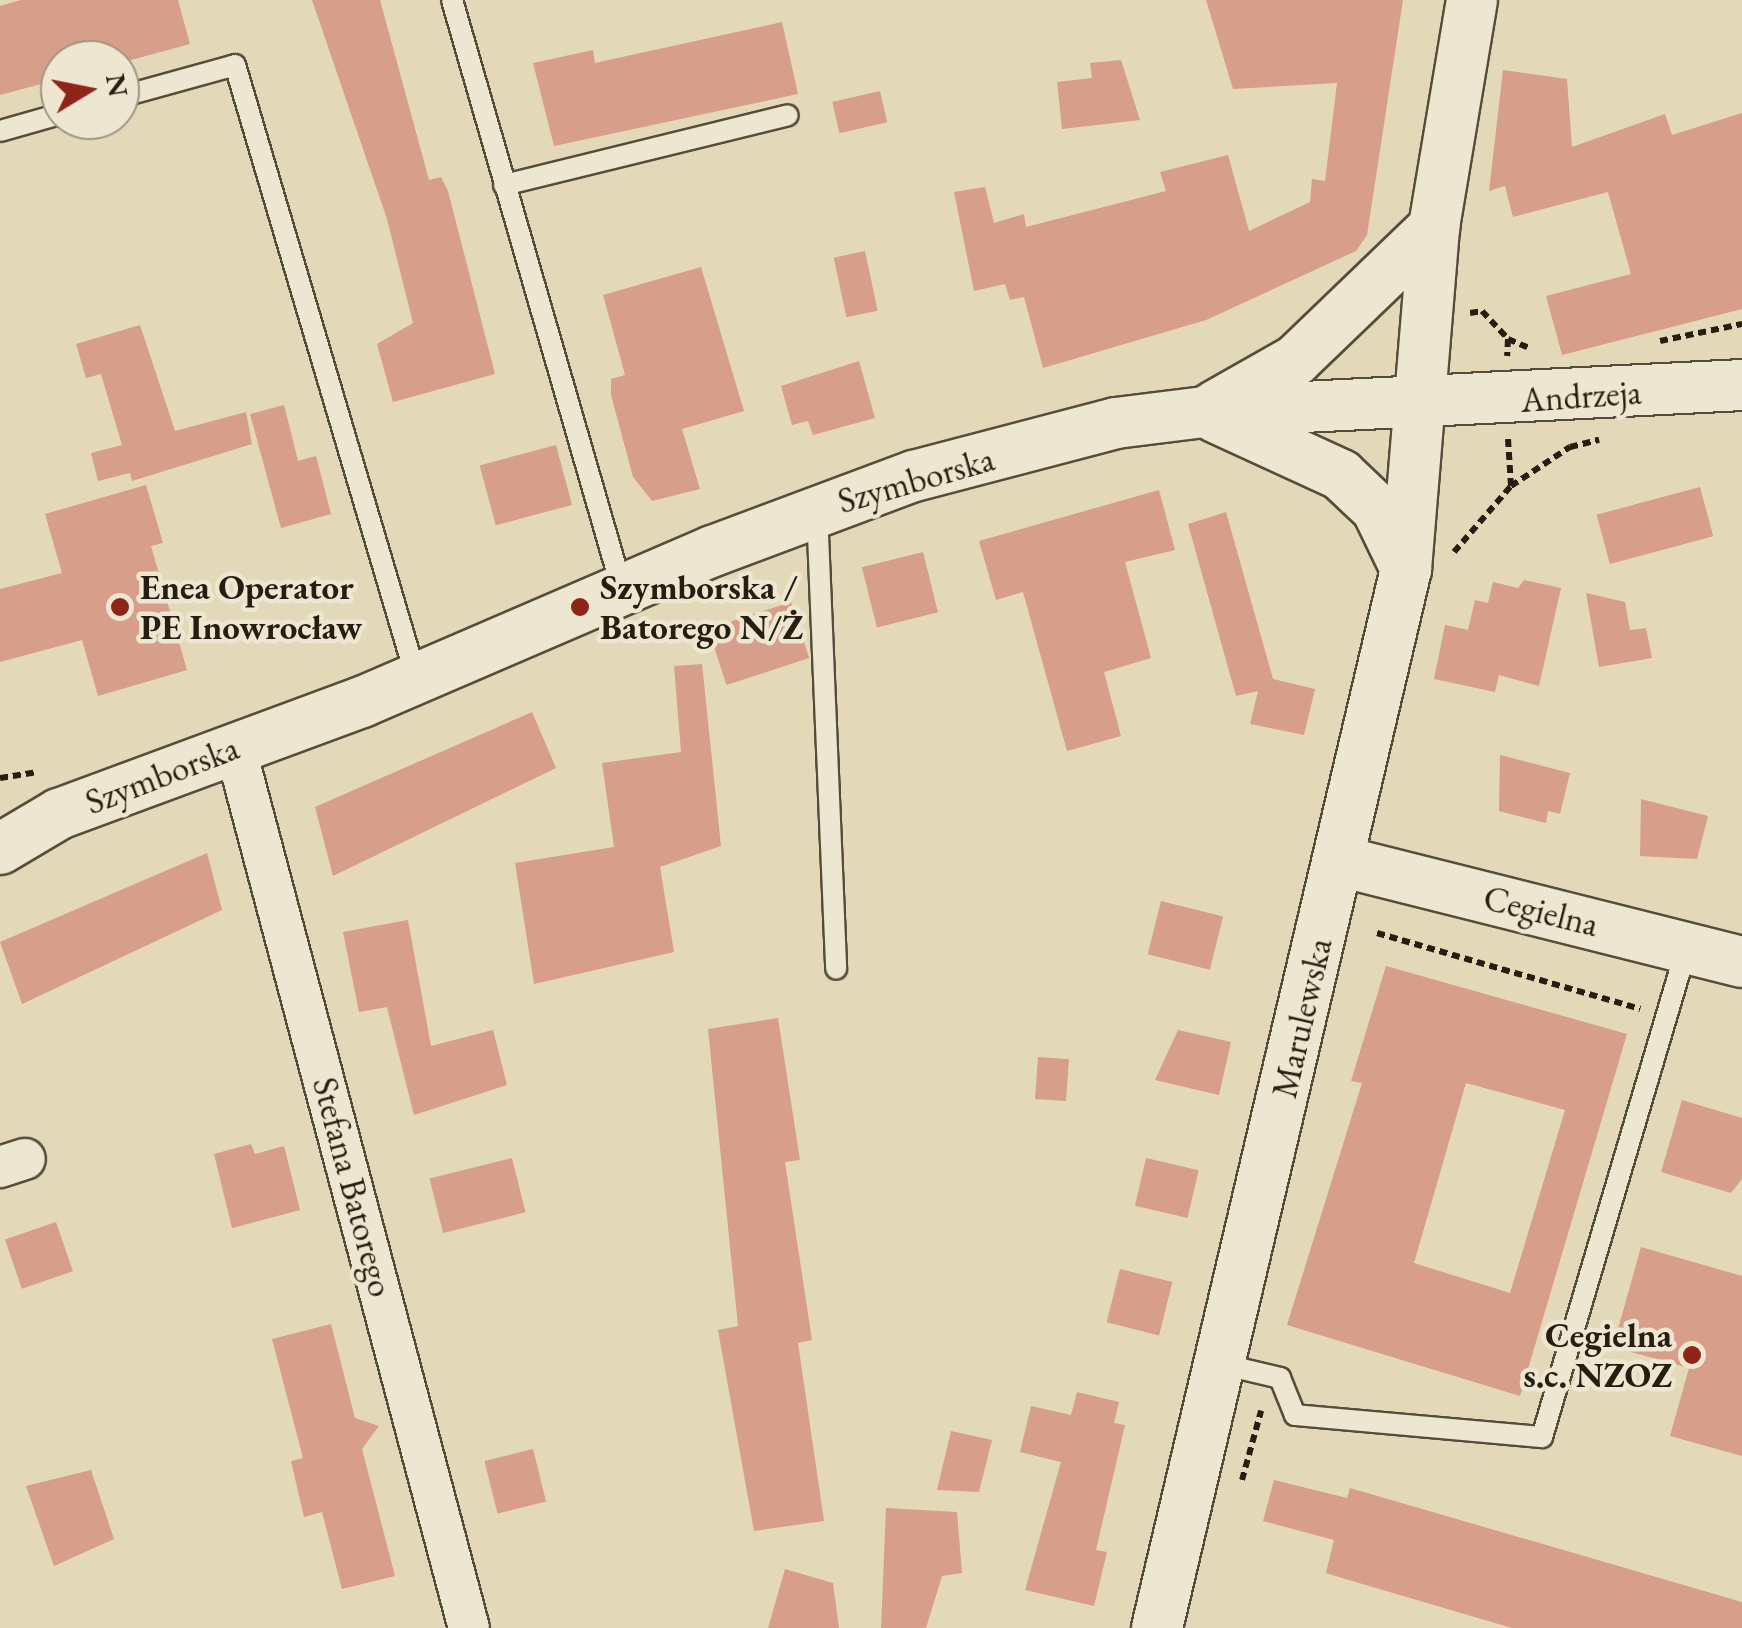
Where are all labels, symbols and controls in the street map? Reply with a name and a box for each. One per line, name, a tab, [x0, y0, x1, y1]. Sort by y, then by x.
north arrow	[40, 40, 140, 140]
text: N	[98, 71, 137, 99]
street label: Andrzeja	[1519, 371, 1643, 421]
street label: Szymborska	[833, 438, 999, 522]
place label: Enea Operator PE Inowrocław	[140, 566, 362, 648]
place label: Szymborska / Batorego N/Ż	[600, 566, 803, 648]
marker: Enea Operator PE Inowrocław	[109, 596, 131, 618]
marker: Szymborska / Batorego N/Ż	[569, 596, 591, 618]
street label: Szymborska	[79, 727, 245, 823]
street label: Cegielna	[1479, 876, 1603, 946]
street label: Marulewska	[1263, 934, 1341, 1102]
street label: Stefana Batorego	[304, 1073, 402, 1301]
place label: Cegielna s.c. NZOZ	[1523, 1314, 1672, 1396]
marker: Cegielna s.c. NZOZ	[1681, 1344, 1703, 1366]

